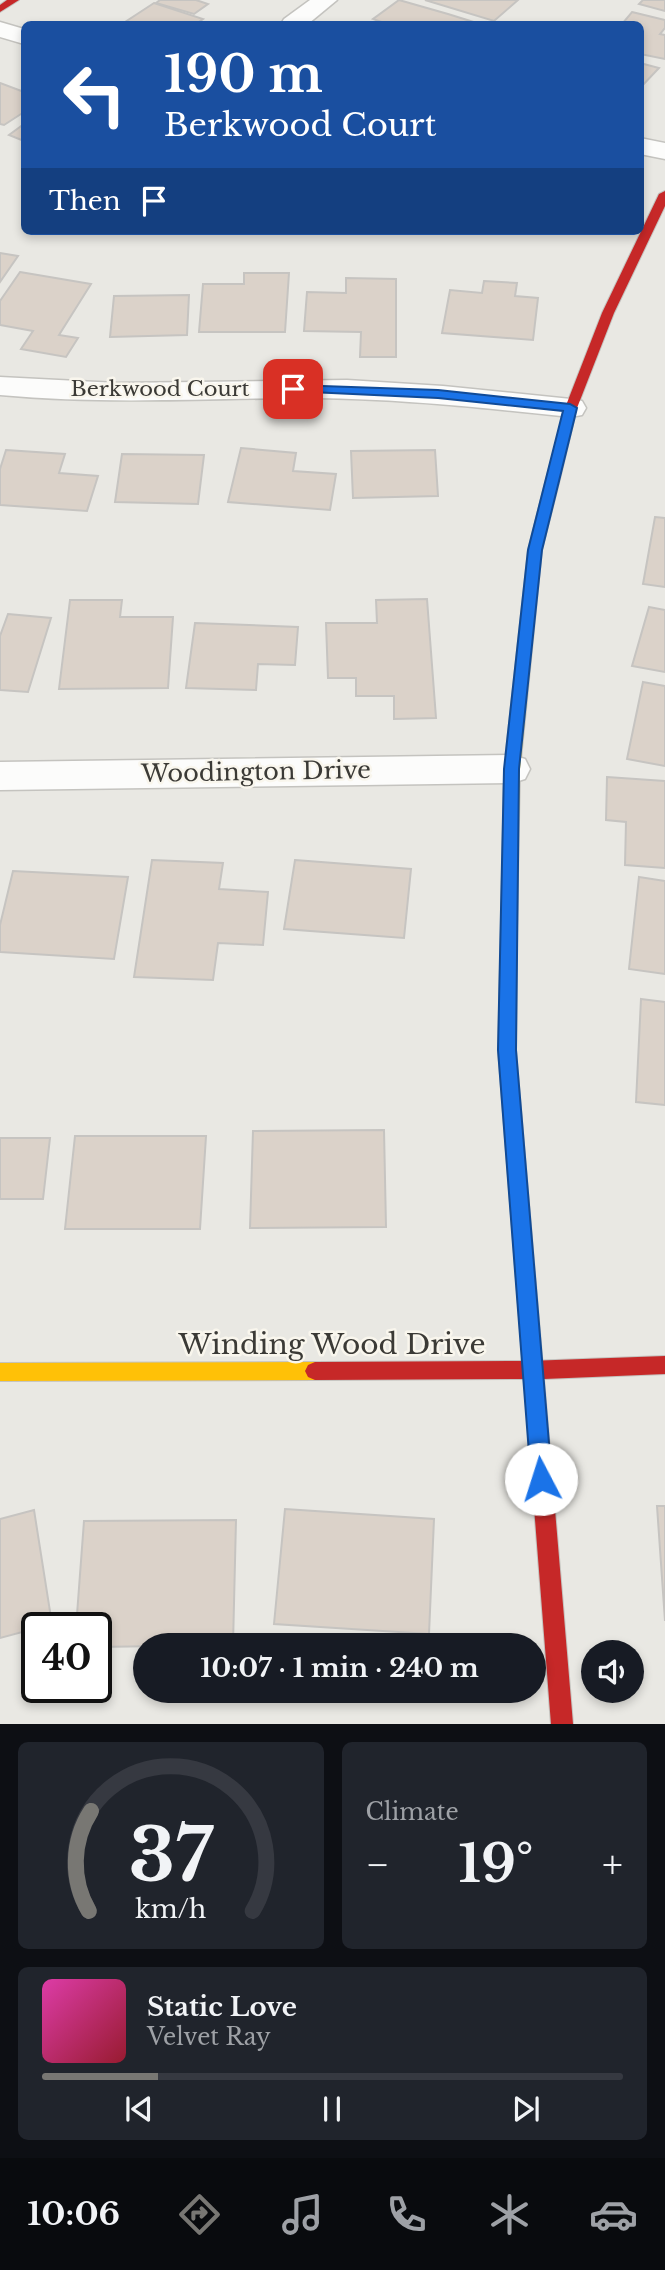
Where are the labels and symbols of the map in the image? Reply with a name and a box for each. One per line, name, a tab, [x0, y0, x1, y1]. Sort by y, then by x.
pin	[263, 359, 323, 419]
street label: Berkwood Court	[71, 376, 250, 402]
street label: Woodington Drive	[140, 755, 371, 788]
street label: Winding Wood Drive	[178, 1327, 485, 1362]
position arrow	[504, 1442, 578, 1516]
speed limit sign: 40	[21, 1612, 112, 1703]

